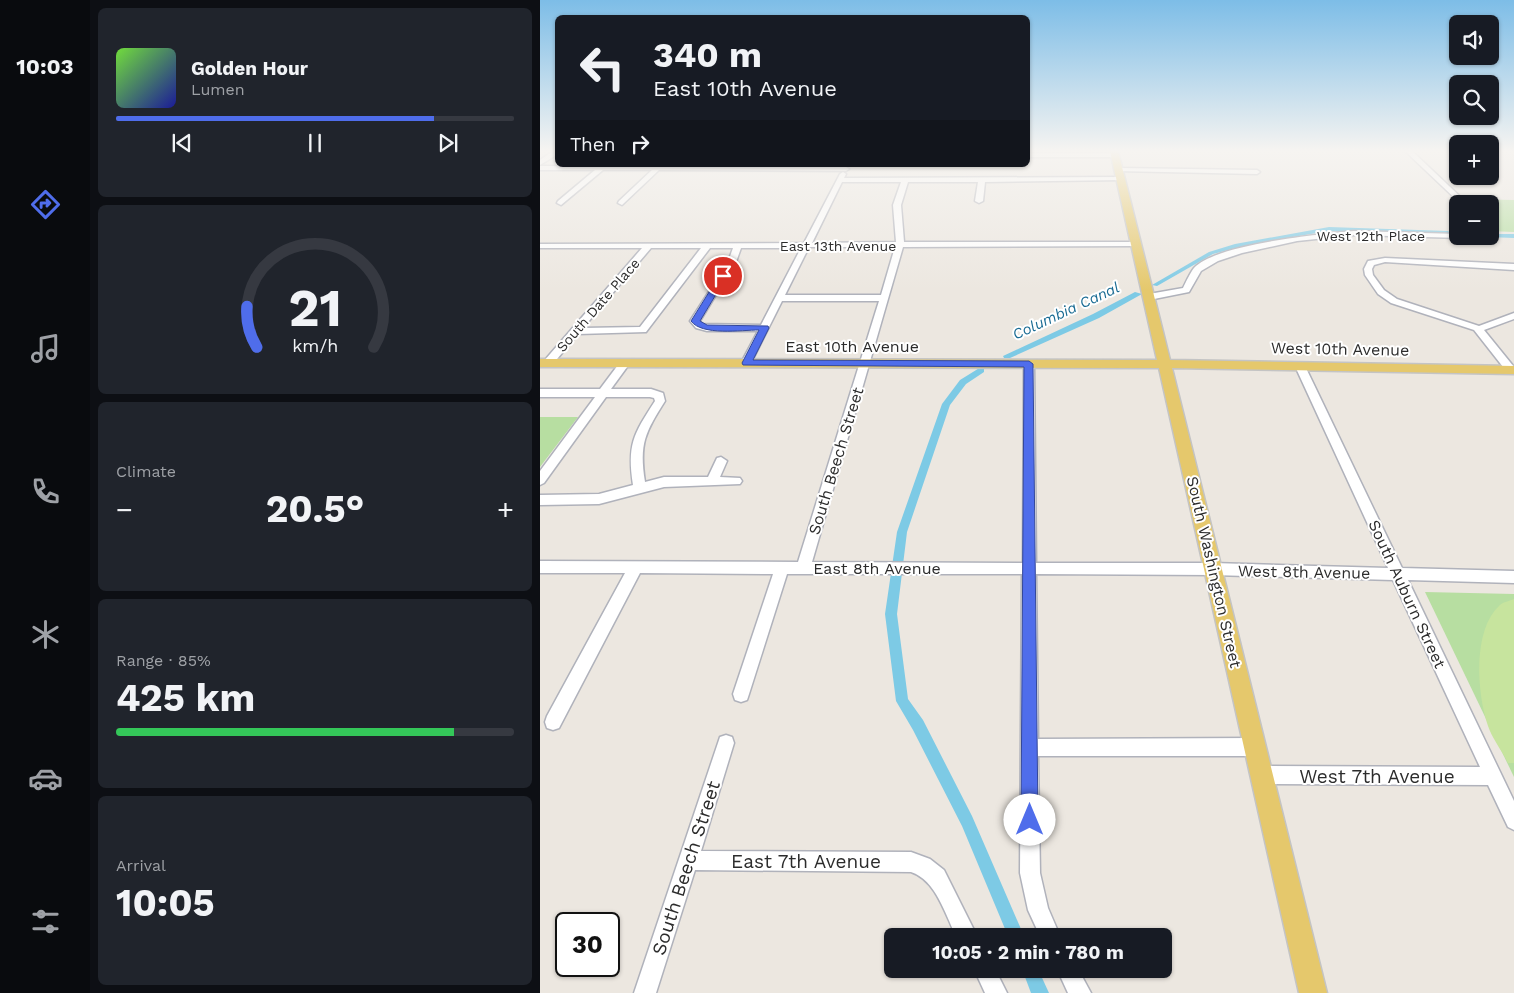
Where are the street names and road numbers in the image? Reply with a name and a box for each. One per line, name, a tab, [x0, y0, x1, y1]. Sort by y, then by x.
street label: West 12th Place	[1317, 228, 1425, 244]
street label: East 13th Avenue	[780, 238, 896, 254]
street label: South Date Place	[553, 255, 643, 355]
street label: East 10th Avenue	[785, 337, 919, 356]
street label: West 10th Avenue	[1271, 338, 1409, 360]
street label: South Beech Street	[805, 385, 868, 537]
street label: South Washington Street	[1183, 474, 1245, 670]
street label: South Auburn Street	[1364, 517, 1450, 671]
street label: East 8th Avenue	[813, 559, 941, 578]
street label: West 8th Avenue	[1238, 561, 1370, 583]
street label: West 7th Avenue	[1299, 765, 1455, 788]
street label: South Beech Street	[647, 778, 725, 958]
street label: East 7th Avenue	[731, 850, 881, 873]

